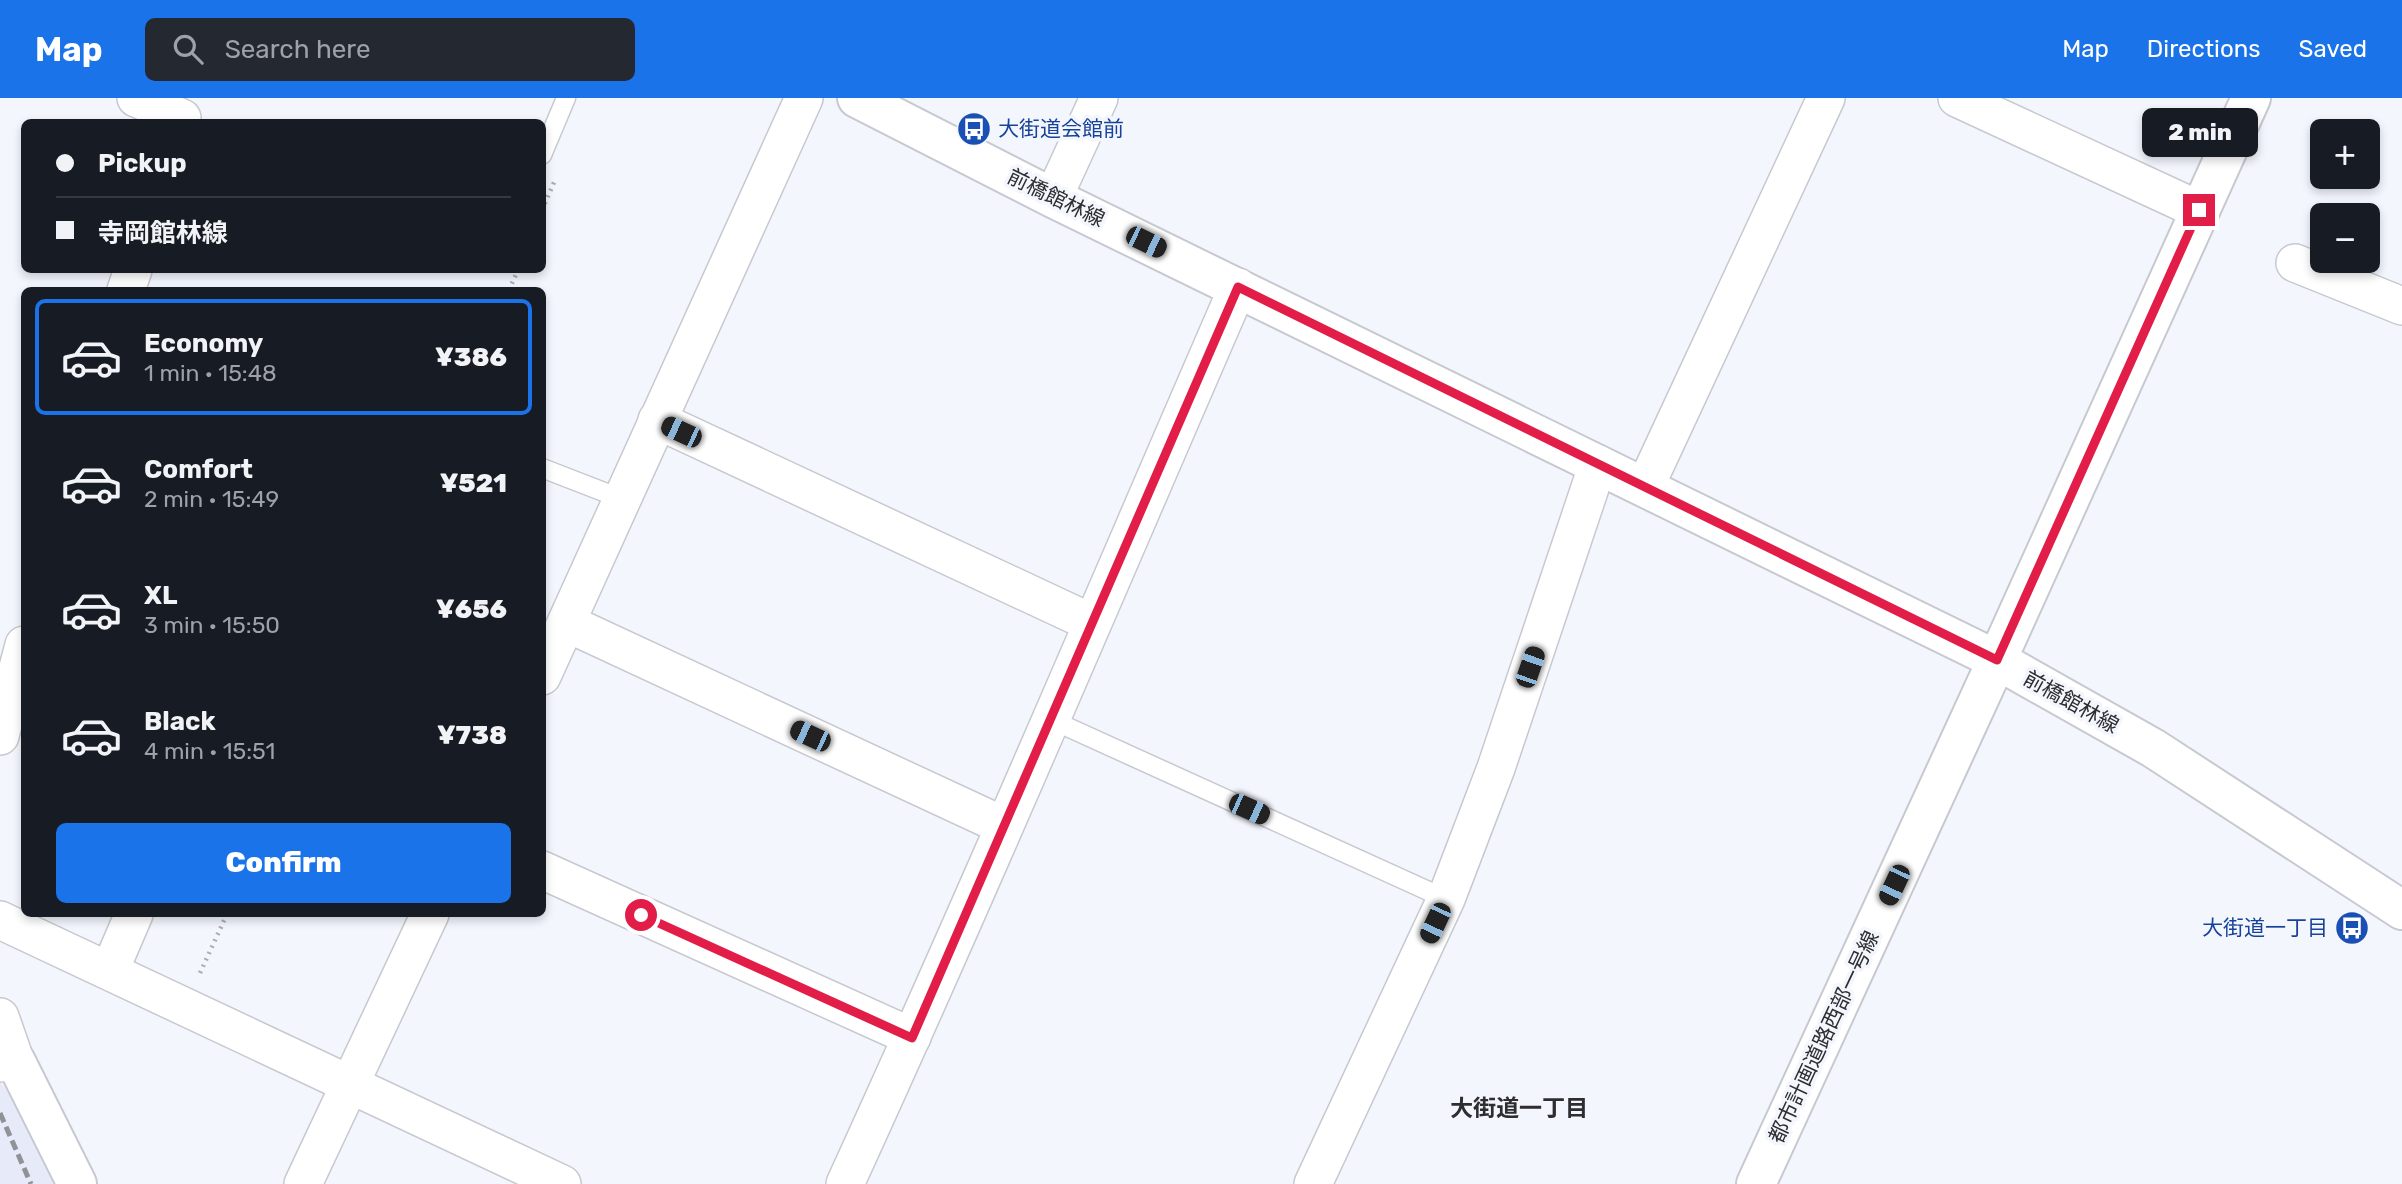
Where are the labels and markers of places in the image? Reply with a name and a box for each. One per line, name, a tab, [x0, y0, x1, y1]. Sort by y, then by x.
bus stop icon: 大街道会館前	[955, 110, 993, 148]
place label: 大街道会館前	[998, 116, 1124, 141]
bus stop icon: 大街道一丁目	[2333, 909, 2371, 947]
place label: 大街道一丁目	[2202, 915, 2328, 940]

